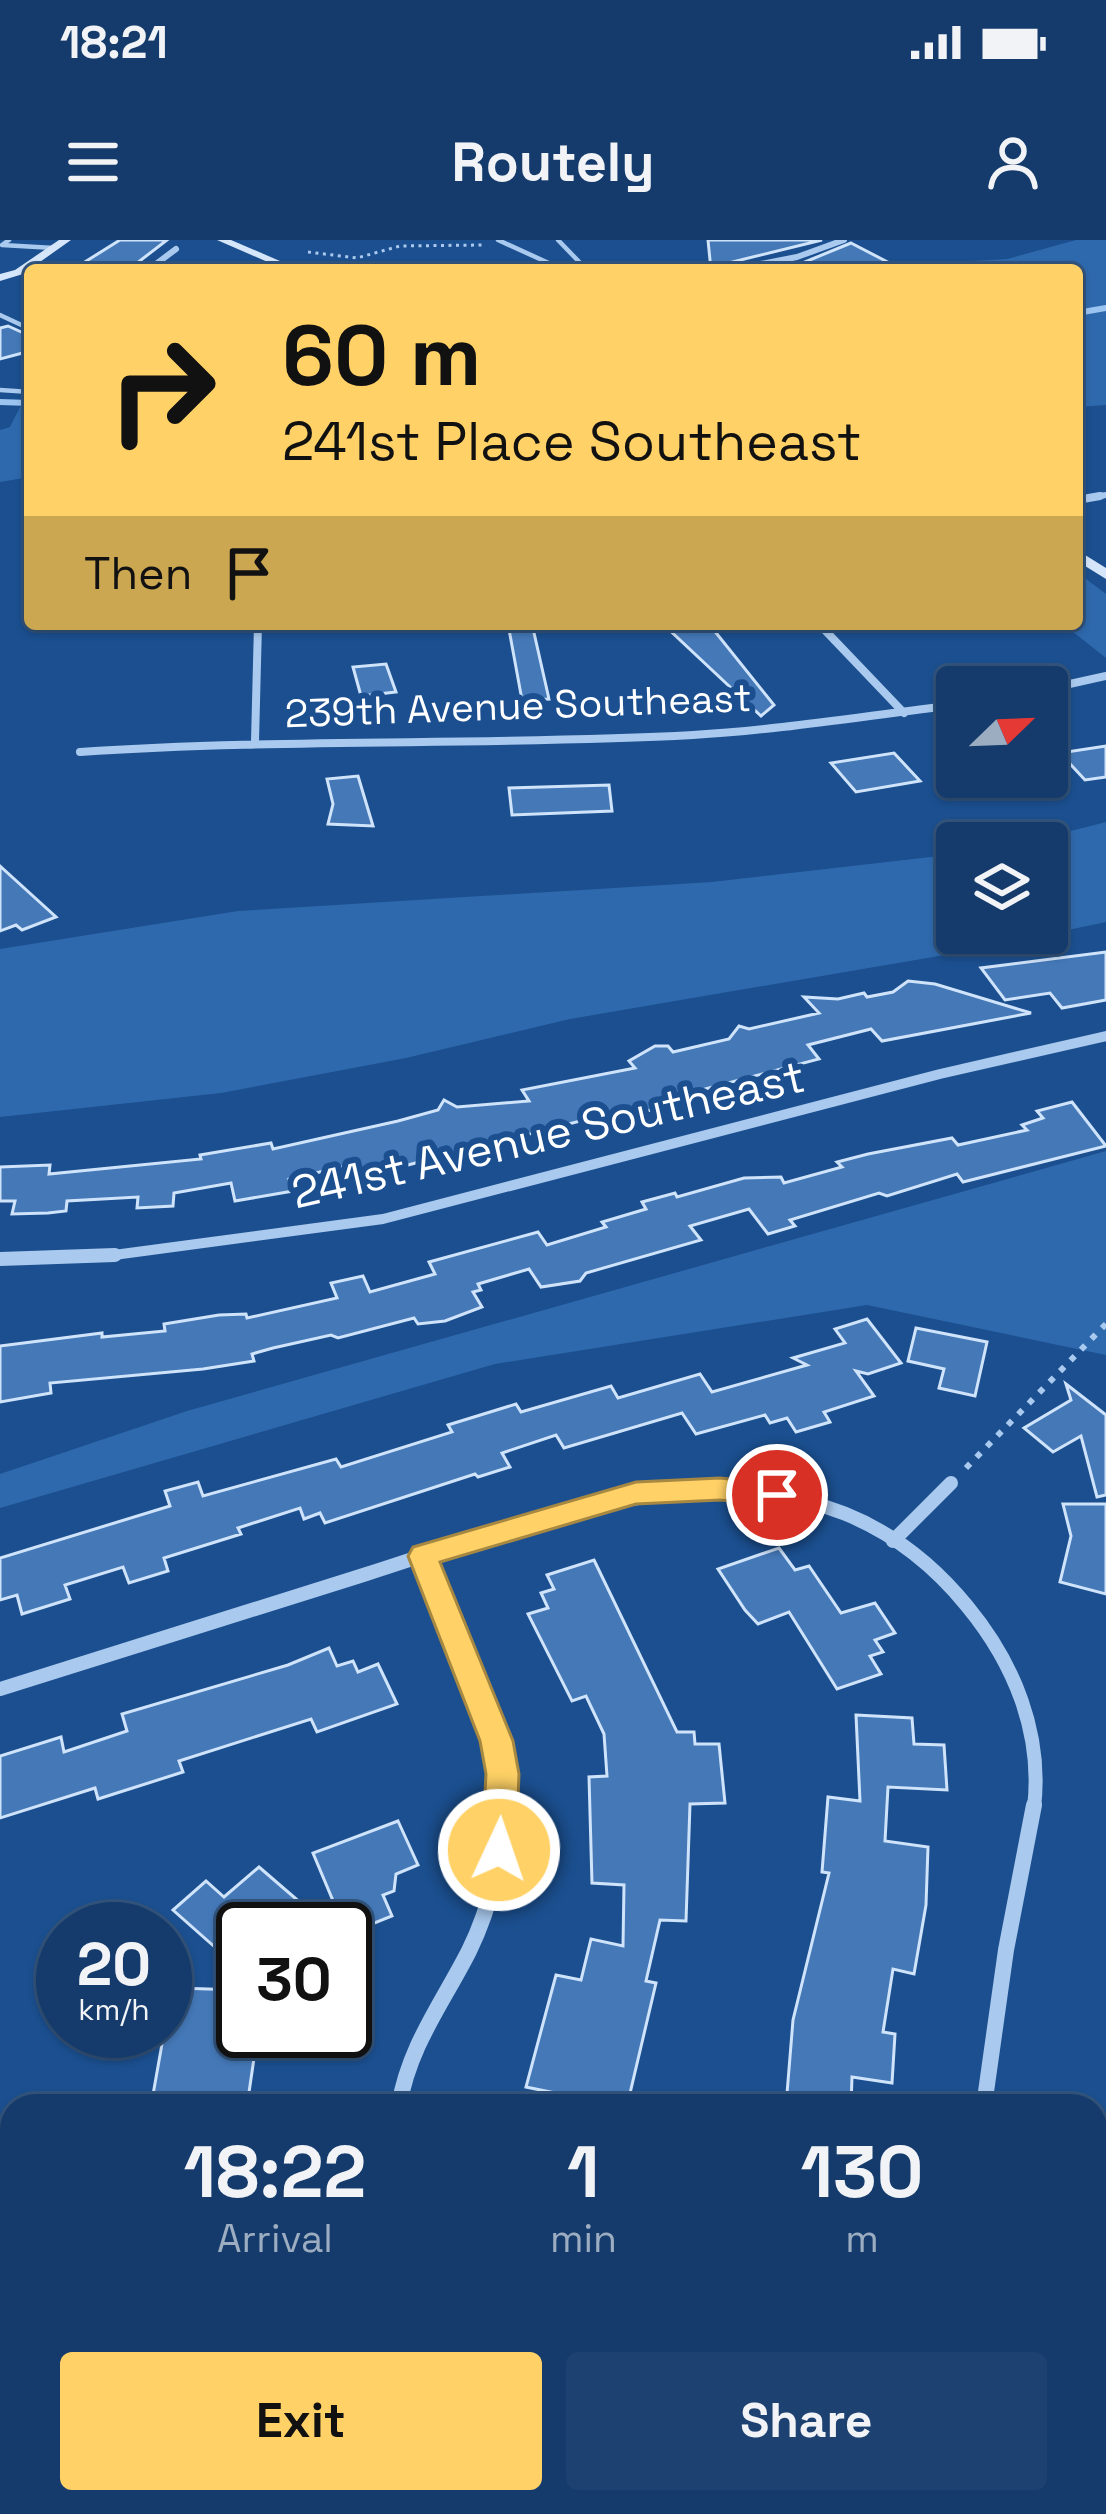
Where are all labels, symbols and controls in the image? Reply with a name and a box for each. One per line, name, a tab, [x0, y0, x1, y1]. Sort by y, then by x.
text: 18:21	[60, 14, 168, 71]
text: Routely	[452, 128, 654, 197]
icon: menu	[60, 129, 126, 195]
icon: person	[980, 129, 1046, 195]
text: 60 m	[282, 302, 481, 410]
icon: right	[84, 312, 240, 468]
text: 241st Place Southeast	[282, 407, 862, 476]
icon: arrive	[216, 540, 282, 606]
text: Then	[84, 545, 192, 602]
north arrow	[936, 666, 1068, 798]
map controls	[936, 666, 1068, 954]
street label: 239th Avenue Southeast	[284, 673, 752, 738]
button: layers	[936, 822, 1068, 954]
street label: 241st Avenue Southeast	[286, 1048, 810, 1221]
pin	[726, 1444, 828, 1546]
icon: arrive	[744, 1462, 810, 1528]
position arrow	[436, 1787, 562, 1913]
speed limit sign: 30	[216, 1902, 372, 2058]
text: 20	[77, 1926, 151, 2003]
text: km/h	[78, 1990, 150, 2029]
text: 18:22	[184, 2126, 366, 2218]
text: 1	[567, 2126, 600, 2218]
text: 130	[800, 2126, 923, 2218]
text: Arrival	[217, 2214, 333, 2263]
text: min	[550, 2214, 617, 2263]
text: m	[845, 2214, 879, 2263]
button: Exit	[60, 2352, 542, 2490]
button: Share	[566, 2352, 1047, 2490]

